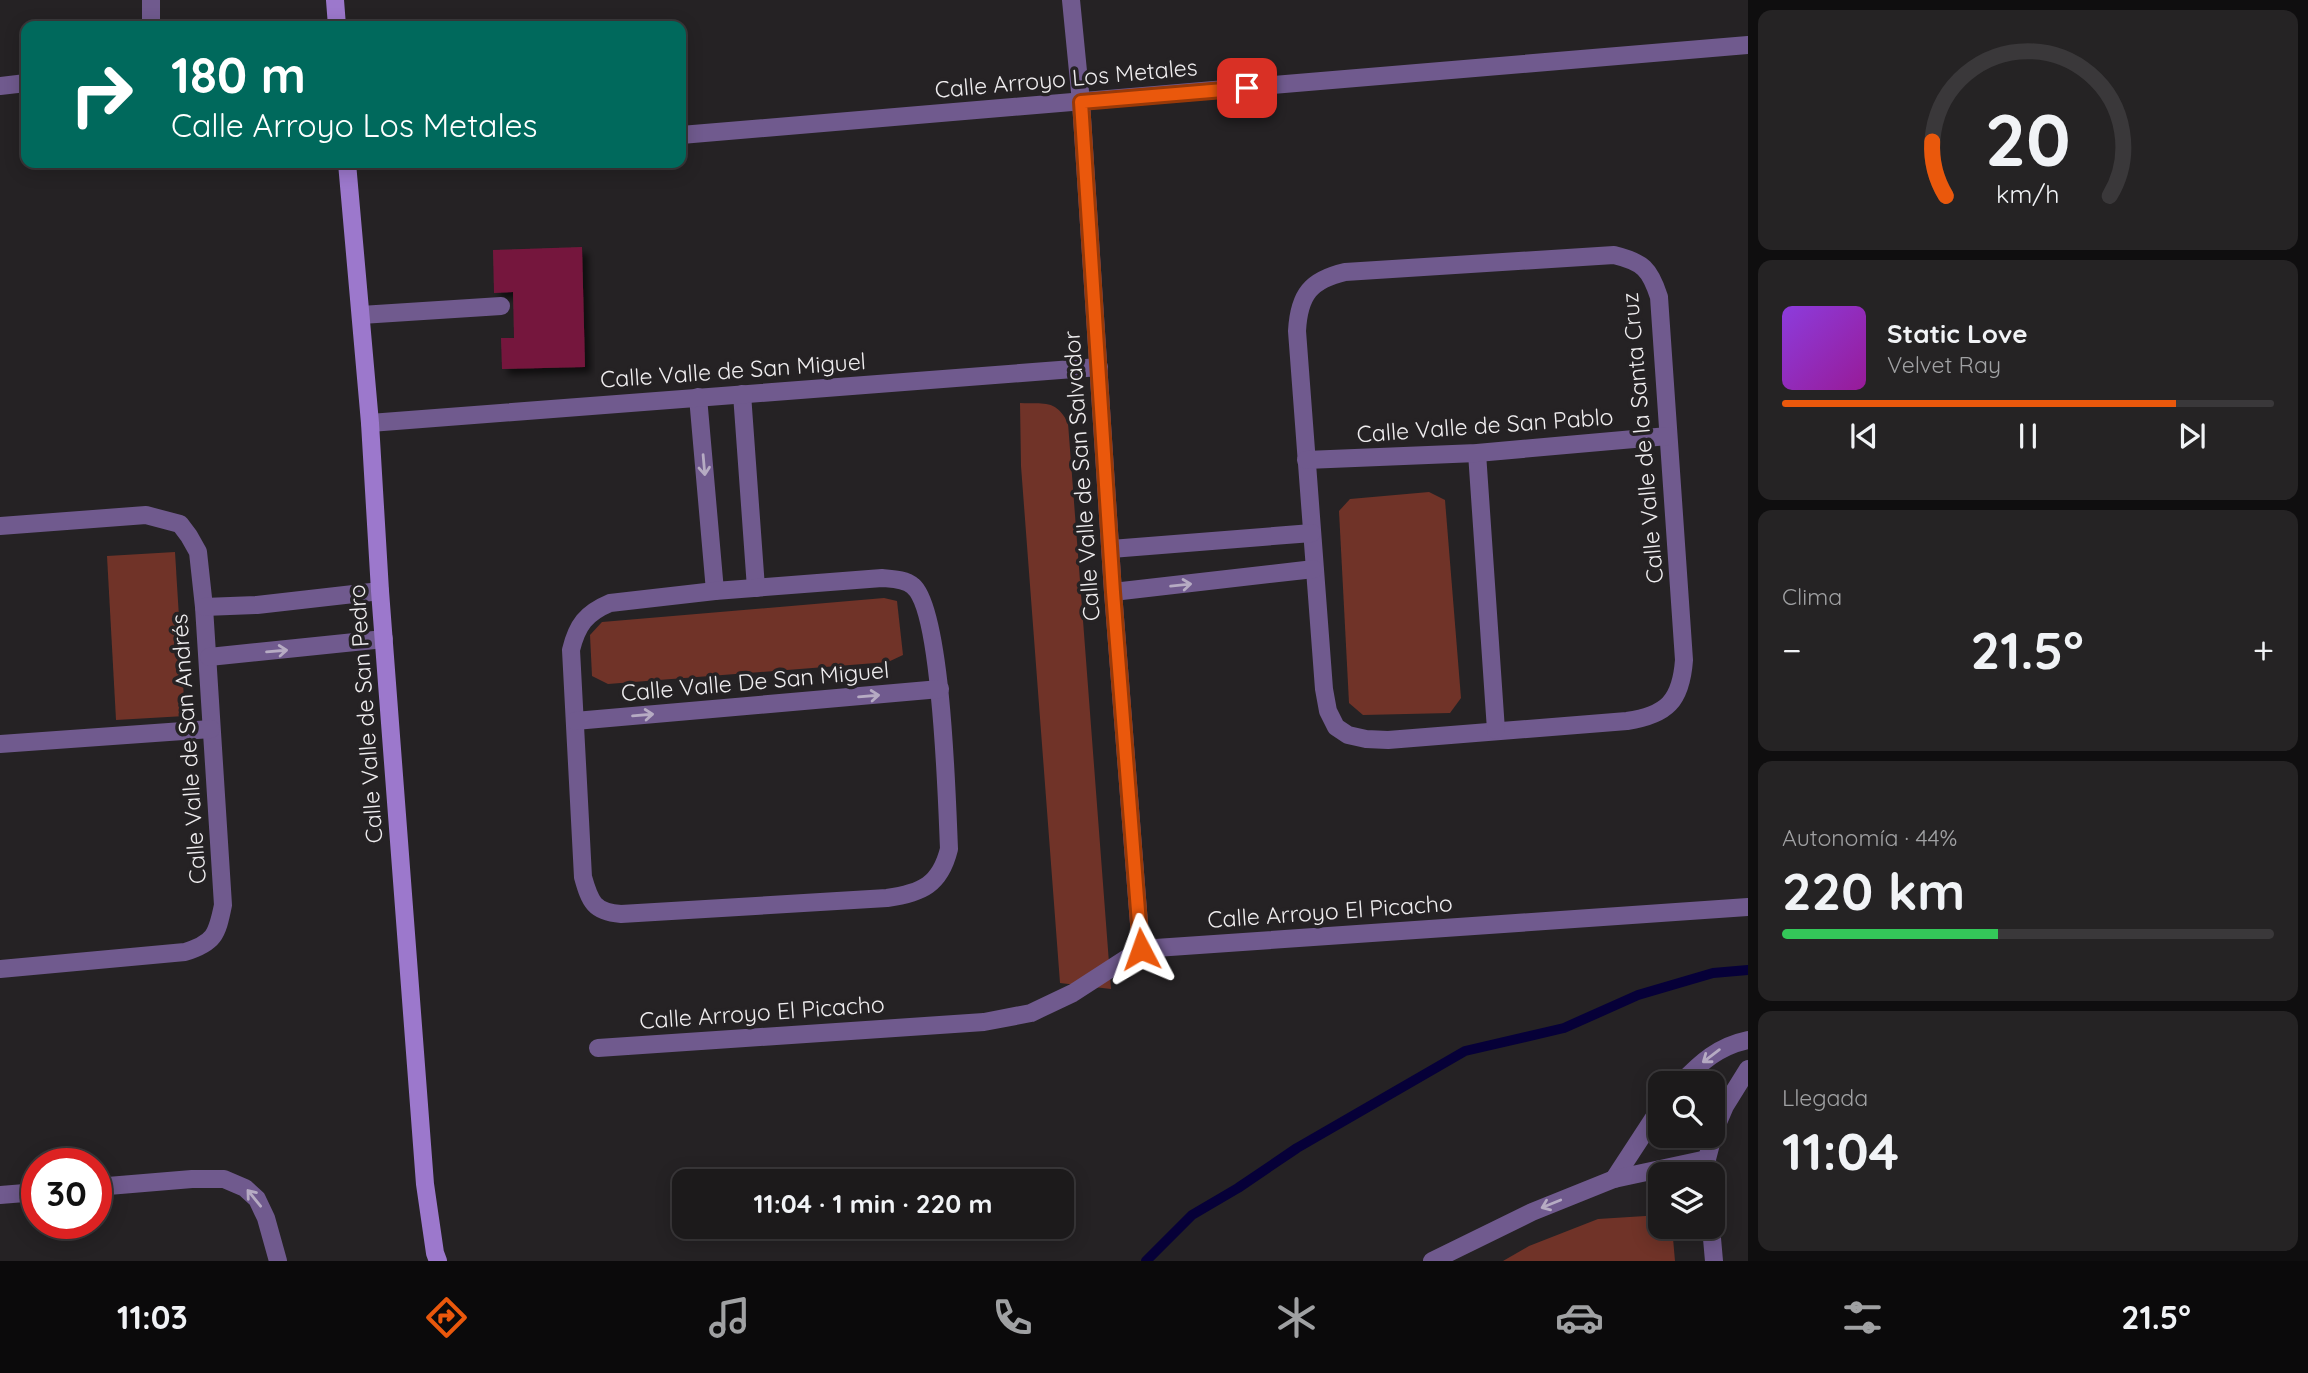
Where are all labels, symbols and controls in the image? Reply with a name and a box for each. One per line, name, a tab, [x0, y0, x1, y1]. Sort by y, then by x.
text: 180 m	[171, 44, 306, 105]
icon: right	[56, 49, 147, 140]
street label: Calle Arroyo Los Metales	[934, 52, 1198, 104]
pin	[1217, 58, 1277, 118]
icon: arrive	[1228, 69, 1266, 107]
text: 20	[1985, 93, 2071, 184]
text: Calle Arroyo Los Metales	[171, 105, 538, 145]
text: km/h	[1996, 178, 2060, 209]
street label: Calle Valle de la Santa Cruz	[1615, 291, 1669, 585]
text: Static Love	[1887, 317, 2028, 350]
street label: Calle Valle de San Salvador	[1056, 330, 1106, 622]
street label: Calle Valle de San Miguel	[599, 346, 867, 394]
text: Velvet Ray	[1887, 350, 2001, 379]
street label: Calle Valle de San Pablo	[1356, 402, 1614, 448]
icon: previous	[1845, 417, 1883, 455]
icon: pause	[2009, 417, 2047, 455]
icon: next	[2173, 417, 2211, 455]
one-way arrow	[698, 454, 711, 476]
one-way arrow	[1169, 578, 1191, 591]
text: Clima	[1782, 582, 1842, 611]
street label: Calle Valle de San Pedro	[341, 584, 389, 844]
street label: Calle Valle de San Andrés	[164, 613, 212, 885]
text: 21.5°	[1971, 617, 2084, 682]
text: −	[1782, 626, 1802, 674]
text: +	[2253, 626, 2274, 674]
one-way arrow	[265, 644, 287, 657]
street label: Calle Valle De San Miguel	[620, 655, 890, 707]
one-way arrow	[858, 689, 880, 702]
one-way arrow	[631, 709, 654, 722]
text: Autonomía · 44%	[1782, 823, 1957, 852]
text: 220 km	[1782, 858, 1965, 923]
street label: Calle Arroyo El Picacho	[1206, 888, 1454, 934]
position arrow	[1104, 912, 1178, 986]
street label: Calle Arroyo El Picacho	[638, 989, 886, 1035]
one-way arrow	[1702, 1048, 1721, 1063]
map controls	[1648, 1071, 1725, 1239]
button: search	[1648, 1071, 1725, 1148]
text: Llegada	[1782, 1083, 1868, 1112]
text: 11:04	[1782, 1118, 1899, 1183]
speed limit sign: 30	[21, 1148, 112, 1239]
button: layers	[1648, 1162, 1725, 1239]
text: 11:04 · 1 min · 220 m	[753, 1187, 993, 1220]
one-way arrow	[246, 1190, 261, 1208]
one-way arrow	[1541, 1199, 1562, 1212]
icon: directions	[422, 1293, 471, 1342]
icon: music	[705, 1293, 754, 1342]
icon: phone	[988, 1293, 1037, 1342]
icon: climate	[1272, 1293, 1321, 1342]
icon: car	[1555, 1293, 1604, 1342]
icon: filters	[1838, 1293, 1887, 1342]
text: 11:03	[117, 1297, 188, 1337]
text: 21.5°	[2121, 1297, 2191, 1337]

